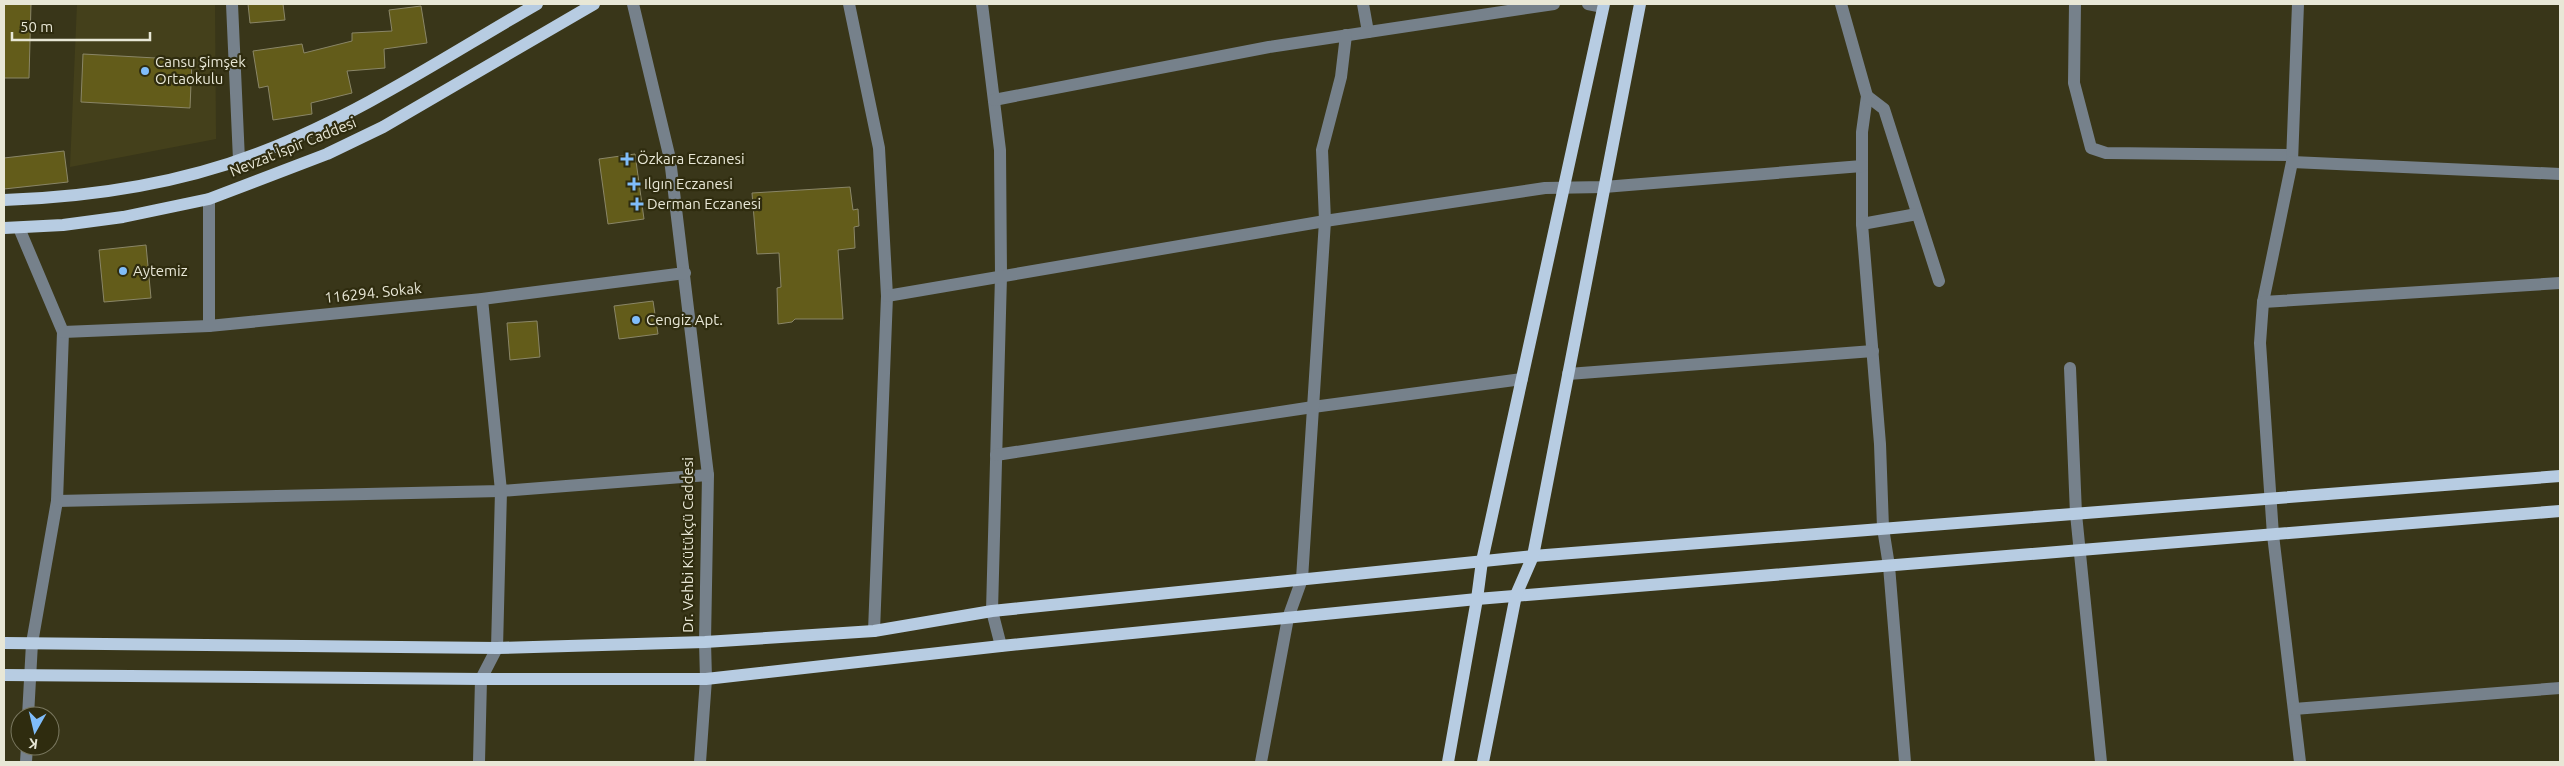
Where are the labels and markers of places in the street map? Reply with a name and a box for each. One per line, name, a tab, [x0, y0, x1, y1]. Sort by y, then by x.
place label: Cansu Şimşek Ortaokulu	[155, 53, 246, 87]
marker: Cansu Şimşek Ortaokulu	[139, 65, 151, 77]
place label: Özkara Eczanesi	[637, 150, 745, 167]
marker: Özkara Eczanesi	[621, 153, 633, 165]
place label: Ilgın Eczanesi	[644, 175, 733, 192]
marker: Ilgın Eczanesi	[628, 178, 640, 190]
place label: Derman Eczanesi	[647, 195, 761, 212]
marker: Derman Eczanesi	[631, 198, 643, 210]
place label: Aytemiz	[133, 262, 188, 279]
marker: Aytemiz	[117, 265, 129, 277]
place label: Cengiz Apt.	[646, 311, 723, 328]
marker: Cengiz Apt.	[630, 314, 642, 326]

